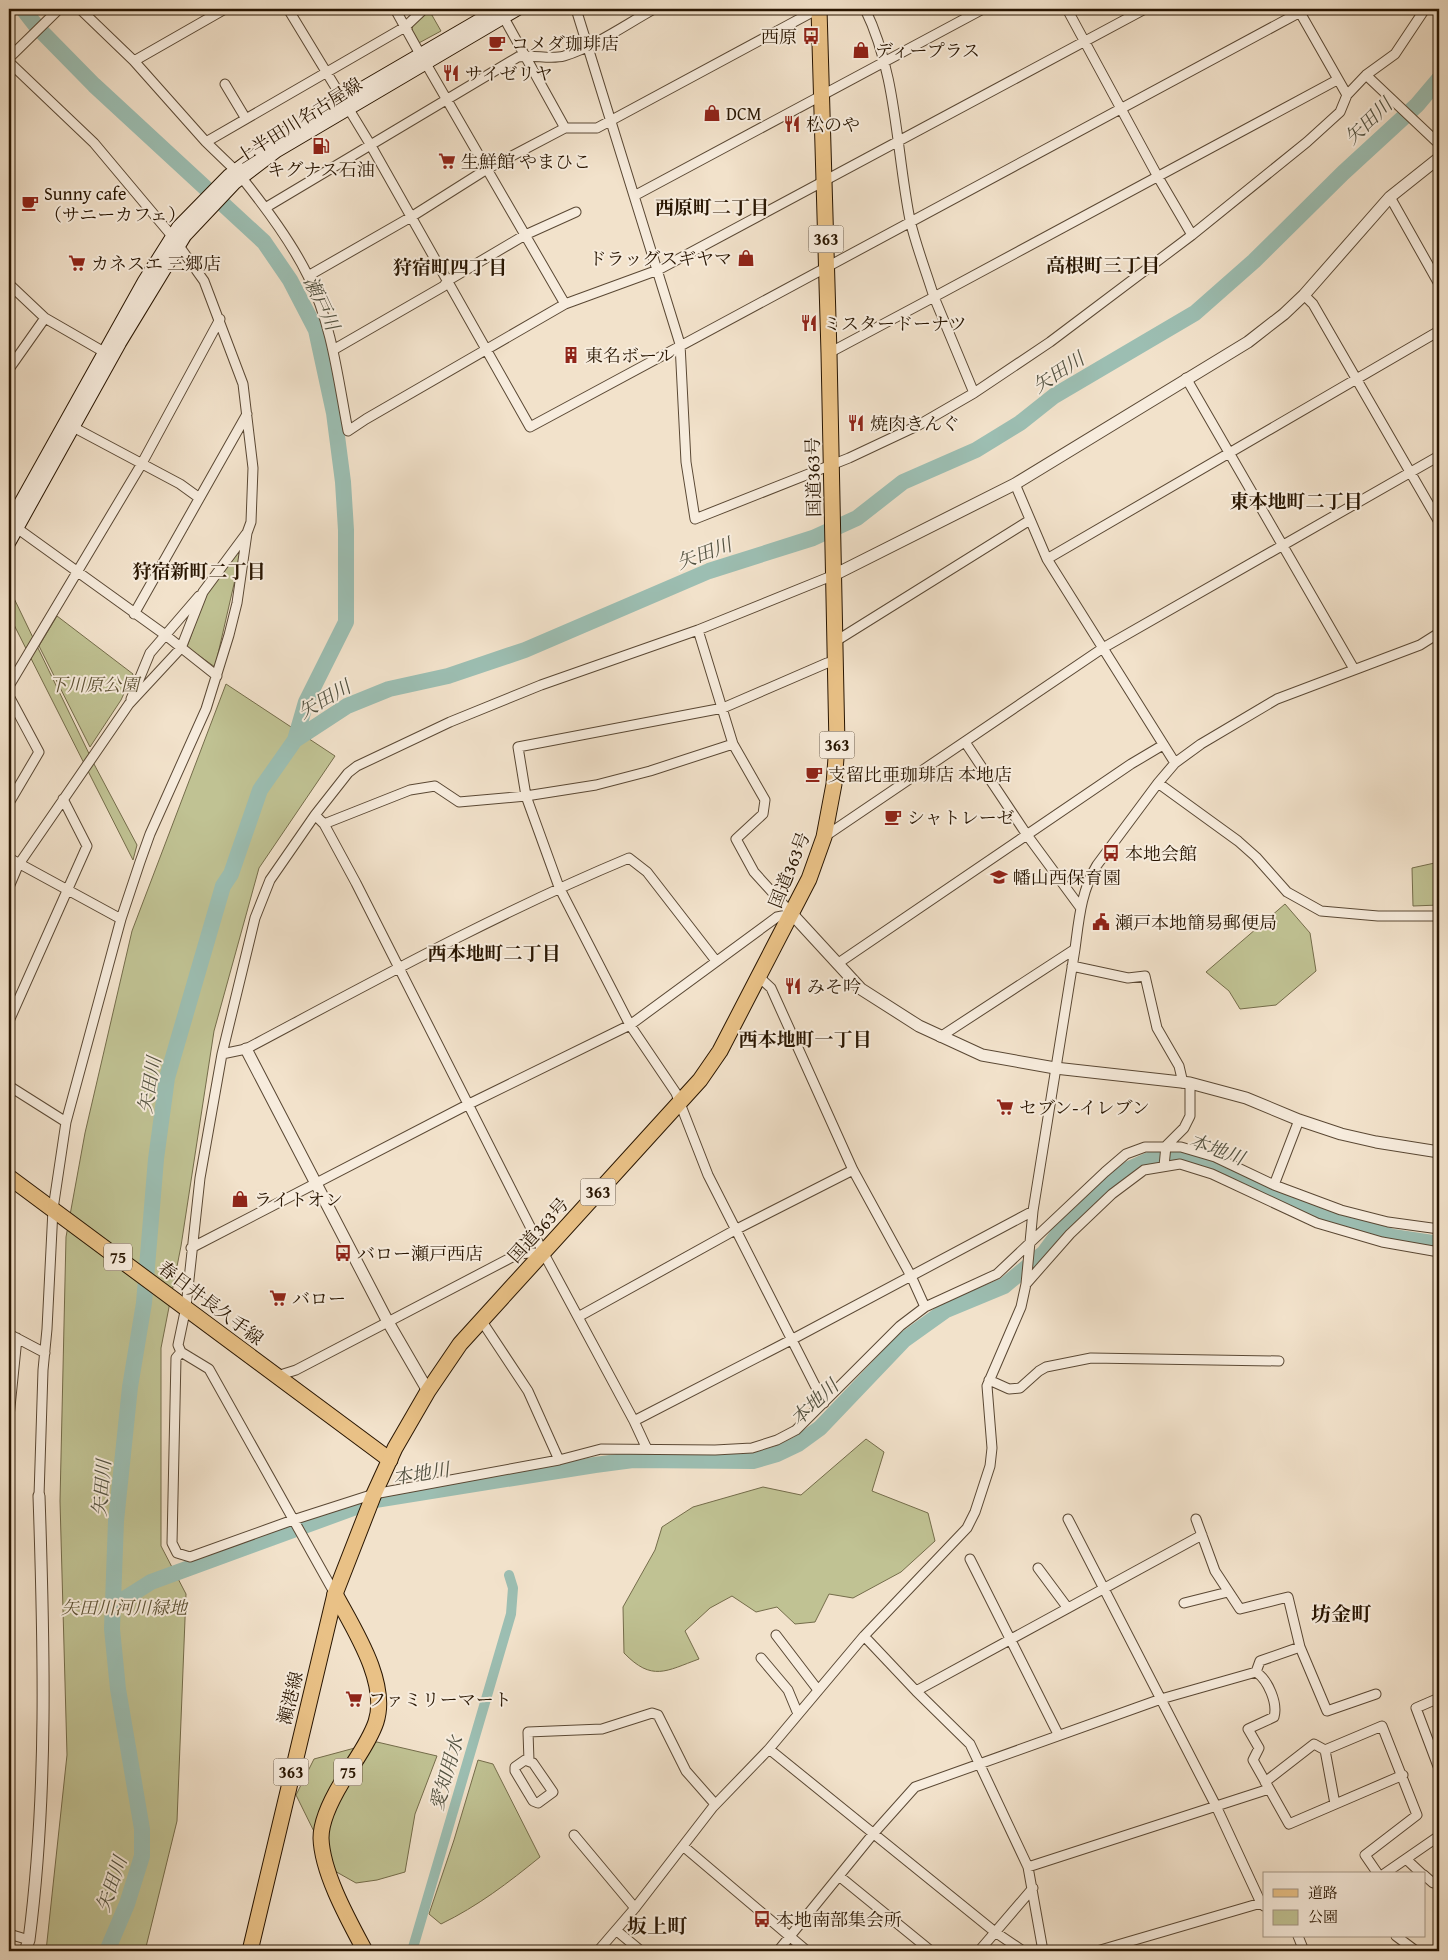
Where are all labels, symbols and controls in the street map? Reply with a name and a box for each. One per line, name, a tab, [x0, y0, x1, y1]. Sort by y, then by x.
place label: 西原	[761, 23, 797, 50]
bus stop icon: 西原	[801, 26, 821, 46]
place label: コメダ珈琲店	[511, 30, 619, 57]
cafe icon: コメダ珈琲店	[487, 33, 507, 53]
place label: ディープラス	[875, 37, 980, 64]
shop icon: ディープラス	[851, 40, 871, 60]
place label: サイゼリヤ	[465, 60, 553, 87]
restaurant icon: サイゼリヤ	[441, 63, 461, 83]
street label: 上半田川名古屋線	[231, 70, 367, 170]
water label: 矢田川	[1338, 90, 1400, 151]
place label: DCM	[726, 100, 762, 127]
shop icon: DCM	[702, 103, 722, 123]
place label: 松のや	[806, 111, 860, 138]
restaurant icon: 松のや	[782, 114, 802, 134]
fuel station icon: キグナス石油	[311, 136, 331, 156]
place label: 生鮮館 やまひこ	[461, 148, 591, 175]
supermarket icon: 生鮮館 やまひこ	[437, 151, 457, 171]
place label: キグナス石油	[267, 156, 375, 183]
place label: Sunny cafe （サニーカフェ）	[44, 180, 186, 228]
cafe icon: Sunny cafe （サニーカフェ）	[20, 193, 40, 213]
district label: 西原町二丁目	[655, 193, 769, 221]
road number: 363	[808, 225, 844, 252]
place label: ドラッグスギヤマ	[589, 245, 732, 272]
shop icon: ドラッグスギヤマ	[736, 248, 756, 268]
place label: カネスエ 三郷店	[91, 250, 221, 277]
district label: 高根町三丁目	[1046, 251, 1160, 279]
supermarket icon: カネスエ 三郷店	[67, 253, 87, 273]
district label: 狩宿町四丁目	[393, 253, 507, 281]
water label: 瀬戸川	[297, 271, 348, 337]
place label: ミスタードーナツ	[823, 310, 967, 337]
restaurant icon: ミスタードーナツ	[799, 313, 819, 333]
place label: 東名ボール	[585, 342, 675, 369]
water label: 矢田川	[1026, 344, 1091, 399]
building icon: 東名ボール	[561, 345, 581, 365]
place label: 焼肉きんぐ	[870, 410, 960, 437]
restaurant icon: 焼肉きんぐ	[846, 413, 866, 433]
street label: 国道363号	[799, 437, 827, 517]
district label: 東本地町二丁目	[1229, 487, 1363, 515]
water label: 矢田川	[672, 529, 737, 576]
district label: 狩宿新町二丁目	[132, 557, 266, 585]
park label: 下川原公園	[49, 671, 142, 698]
water label: 矢田川	[292, 672, 357, 725]
road number: 363	[820, 732, 854, 758]
place label: 支留比亜珈琲店 本地店	[828, 761, 1012, 788]
cafe icon: 支留比亜珈琲店 本地店	[804, 764, 824, 784]
place label: シャトレーゼ	[907, 804, 1014, 831]
cafe icon: シャトレーゼ	[883, 807, 903, 827]
street label: 国道363号	[761, 828, 817, 912]
place label: 本地会館	[1125, 840, 1197, 867]
bus stop icon: 本地会館	[1101, 843, 1121, 863]
place label: 幡山西保育園	[1013, 864, 1121, 891]
school or university icon: 幡山西保育園	[989, 867, 1009, 887]
place label: 瀬戸本地簡易郵便局	[1115, 909, 1277, 936]
public building icon: 瀬戸本地簡易郵便局	[1091, 912, 1111, 932]
district label: 西本地町二丁目	[427, 939, 561, 967]
place label: みそ吟	[807, 973, 861, 1000]
restaurant icon: みそ吟	[783, 976, 803, 996]
district label: 西本地町一丁目	[738, 1025, 872, 1053]
water label: 矢田川	[130, 1053, 168, 1116]
place label: セブン-イレブン	[1019, 1094, 1150, 1121]
supermarket icon: セブン-イレブン	[995, 1097, 1015, 1117]
water label: 本地川	[1185, 1126, 1250, 1173]
road number: 363	[580, 1178, 616, 1206]
place label: ライトオン	[254, 1186, 343, 1213]
shop icon: ライトオン	[230, 1189, 250, 1209]
street label: 国道363号	[501, 1191, 575, 1269]
place label: バロー瀬戸西店	[357, 1240, 483, 1267]
bus stop icon: バロー瀬戸西店	[333, 1243, 353, 1263]
road number: 75	[104, 1244, 132, 1270]
street label: 春日井長久手線	[153, 1254, 269, 1352]
place label: バロー	[292, 1285, 346, 1312]
supermarket icon: バロー	[268, 1288, 288, 1308]
water label: 本地川	[784, 1371, 846, 1432]
water label: 本地川	[391, 1454, 453, 1491]
water label: 矢田川	[85, 1456, 118, 1518]
park label: 矢田川河川緑地	[61, 1594, 189, 1621]
district label: 坊金町	[1311, 1599, 1372, 1628]
street label: 瀬港線	[270, 1669, 310, 1727]
place label: ファミリーマート	[368, 1686, 512, 1713]
supermarket icon: ファミリーマート	[344, 1689, 364, 1709]
water label: 愛知用水	[422, 1731, 470, 1813]
road number: 363	[274, 1758, 308, 1785]
road number: 75	[334, 1758, 362, 1785]
water label: 矢田川	[88, 1851, 134, 1916]
legend	[1263, 1872, 1426, 1938]
text: 道路	[1308, 1882, 1338, 1903]
place label: 本地南部集会所	[776, 1906, 902, 1933]
text: 公園	[1308, 1906, 1338, 1927]
bus stop icon: 本地南部集会所	[752, 1909, 772, 1929]
district label: 坂上町	[627, 1911, 688, 1940]

